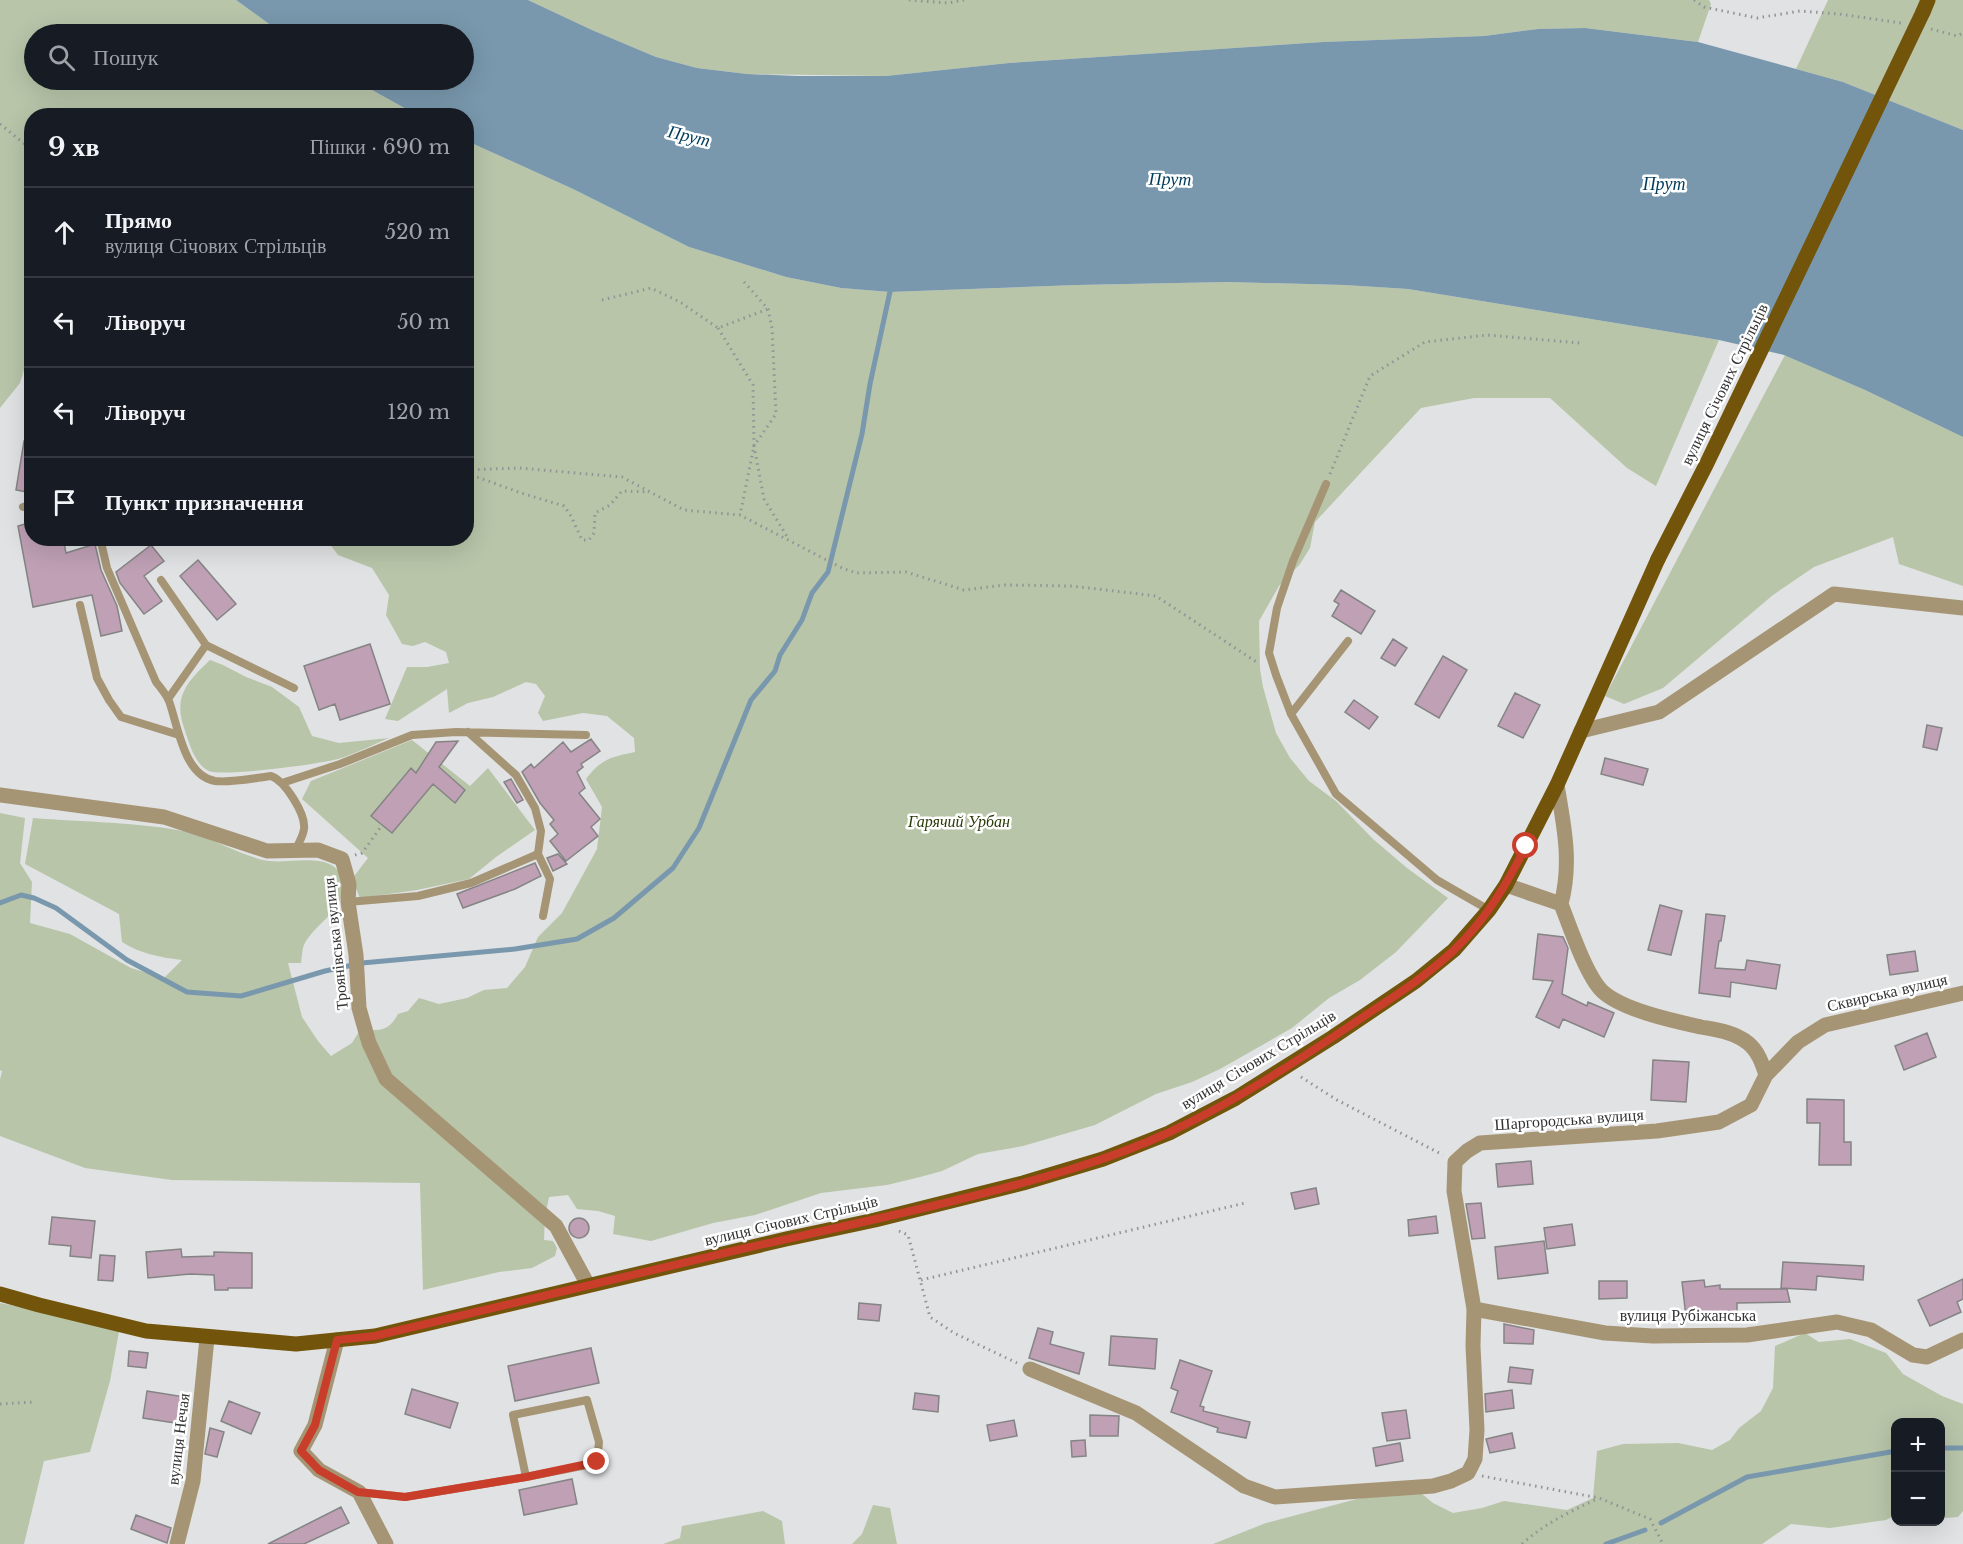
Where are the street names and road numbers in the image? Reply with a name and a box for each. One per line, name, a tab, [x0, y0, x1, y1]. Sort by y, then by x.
street label: вулиця Січових Стрільців	[1676, 300, 1772, 468]
street label: Троянівська вулиця	[318, 876, 352, 1011]
street label: Сквирська вулиця	[1825, 968, 1950, 1016]
street label: вулиця Січових Стрільців	[1177, 1005, 1339, 1113]
street label: Шаргородська вулиця	[1494, 1104, 1645, 1134]
street label: вулиця Січових Стрільців	[702, 1190, 880, 1250]
street label: вулиця Рубіжанська	[1620, 1305, 1756, 1325]
street label: вулиця Нечая	[162, 1391, 194, 1486]

